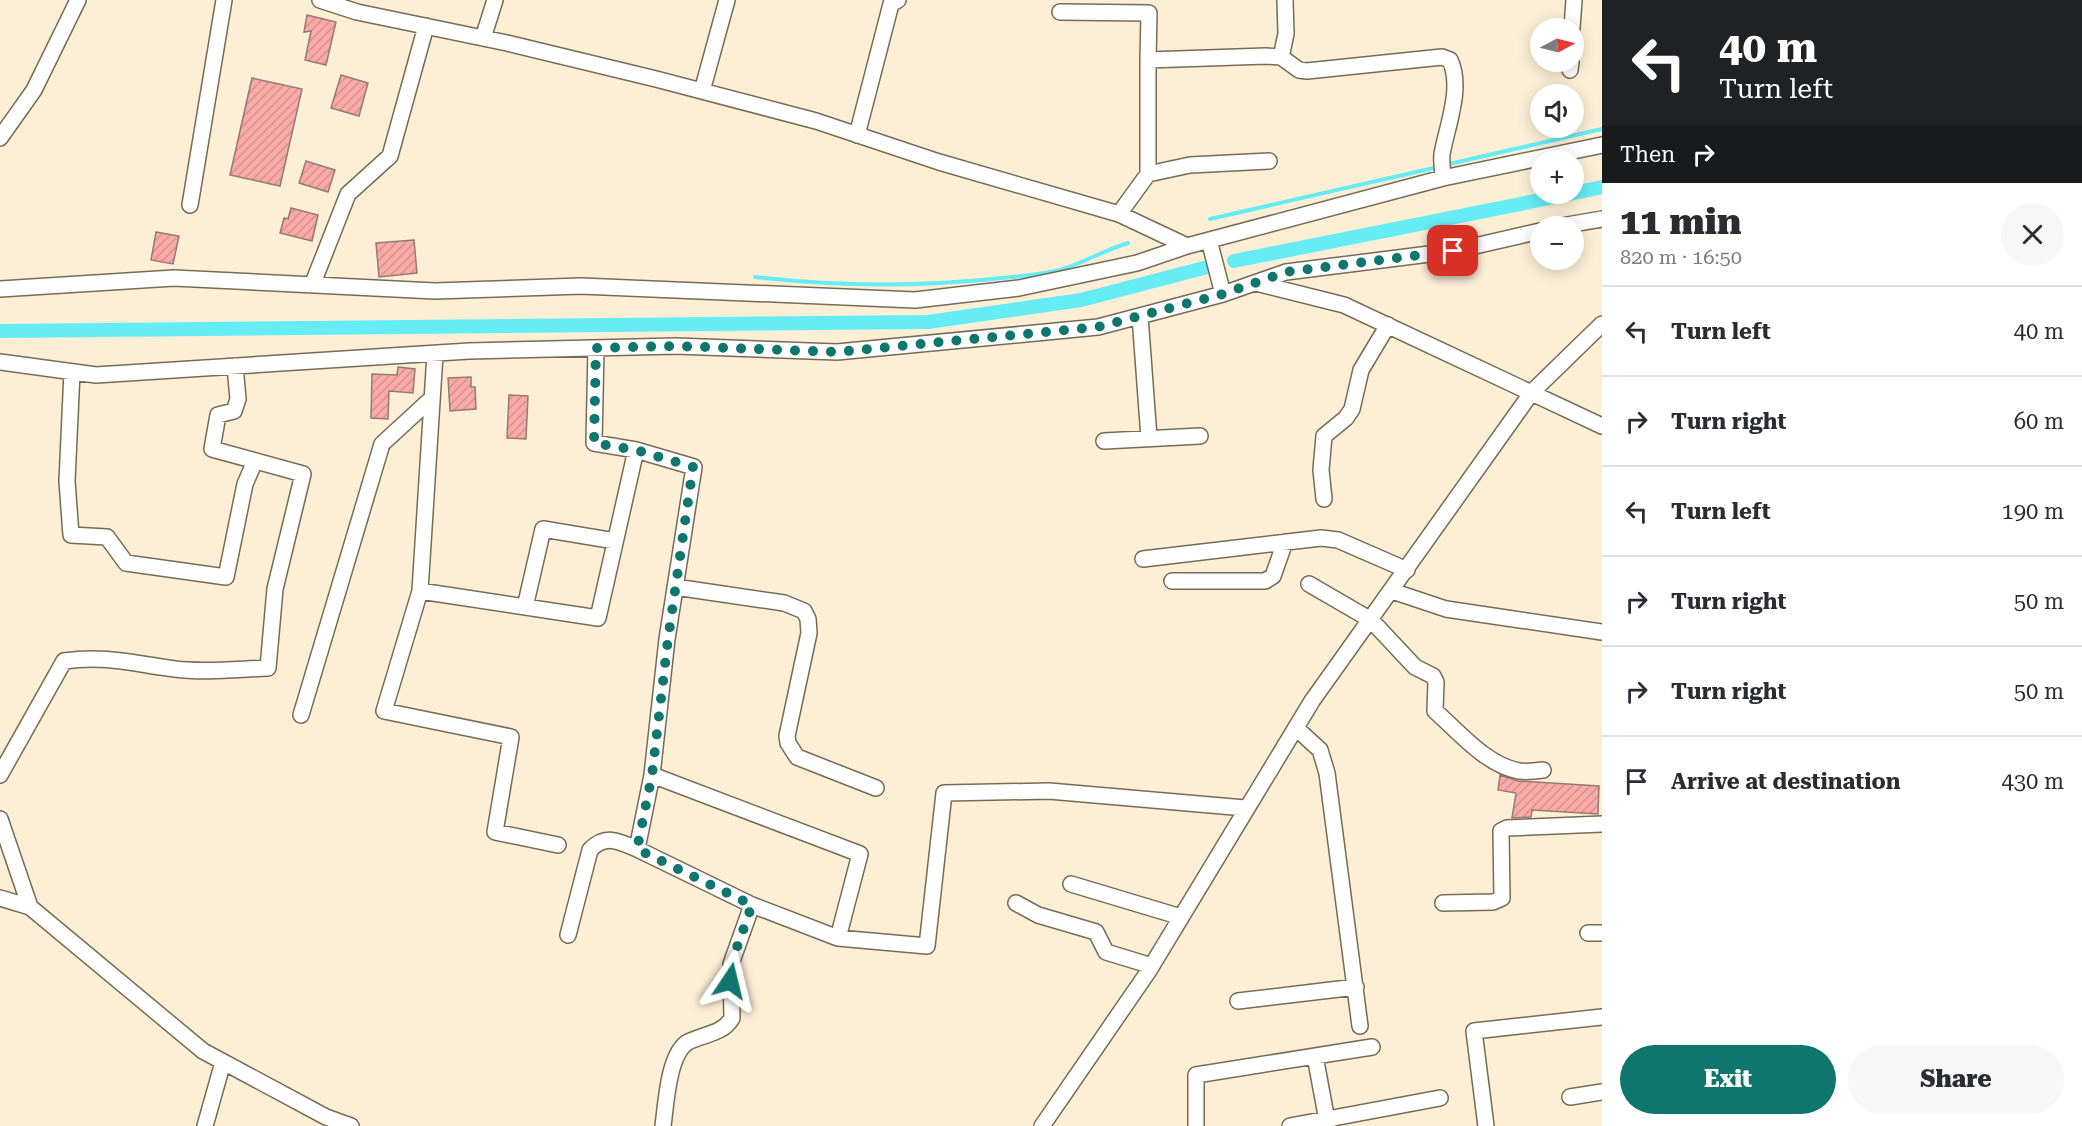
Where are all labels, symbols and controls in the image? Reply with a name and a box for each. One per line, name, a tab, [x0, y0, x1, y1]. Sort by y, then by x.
north arrow	[1530, 18, 1584, 72]
map controls	[1530, 18, 1584, 270]
text: 40 m	[1719, 23, 1817, 72]
icon: left	[1620, 24, 1698, 102]
text: Turn left	[1719, 73, 1833, 105]
button: sound	[1530, 84, 1584, 138]
icon: right	[1687, 138, 1720, 171]
text: Then	[1620, 142, 1675, 167]
button: +	[1530, 150, 1584, 204]
text: 11 min	[1620, 201, 1741, 243]
button: close	[2001, 203, 2064, 266]
button: −	[1530, 216, 1584, 270]
pin	[1427, 225, 1478, 276]
icon: arrive	[1436, 234, 1469, 267]
text: 820 m · 16:50	[1620, 245, 1742, 269]
icon: left	[1620, 315, 1653, 348]
text: Turn left	[1671, 319, 1771, 344]
text: 40 m	[2014, 319, 2064, 344]
icon: right	[1620, 405, 1653, 438]
text: Turn right	[1671, 409, 1786, 434]
text: 60 m	[2014, 409, 2064, 434]
icon: left	[1620, 495, 1653, 528]
text: Turn left	[1671, 499, 1771, 524]
text: 190 m	[2001, 499, 2064, 524]
icon: right	[1620, 585, 1653, 618]
text: Turn right	[1671, 589, 1786, 614]
text: 50 m	[2014, 589, 2064, 614]
icon: right	[1620, 675, 1653, 708]
text: Turn right	[1671, 679, 1786, 704]
text: 50 m	[2014, 679, 2064, 704]
icon: arrive	[1620, 765, 1653, 798]
text: Arrive at destination	[1671, 769, 1900, 794]
text: 430 m	[2001, 769, 2064, 794]
position arrow	[698, 949, 762, 1013]
button: Exit	[1620, 1045, 1836, 1114]
button: Share	[1848, 1045, 2064, 1114]

